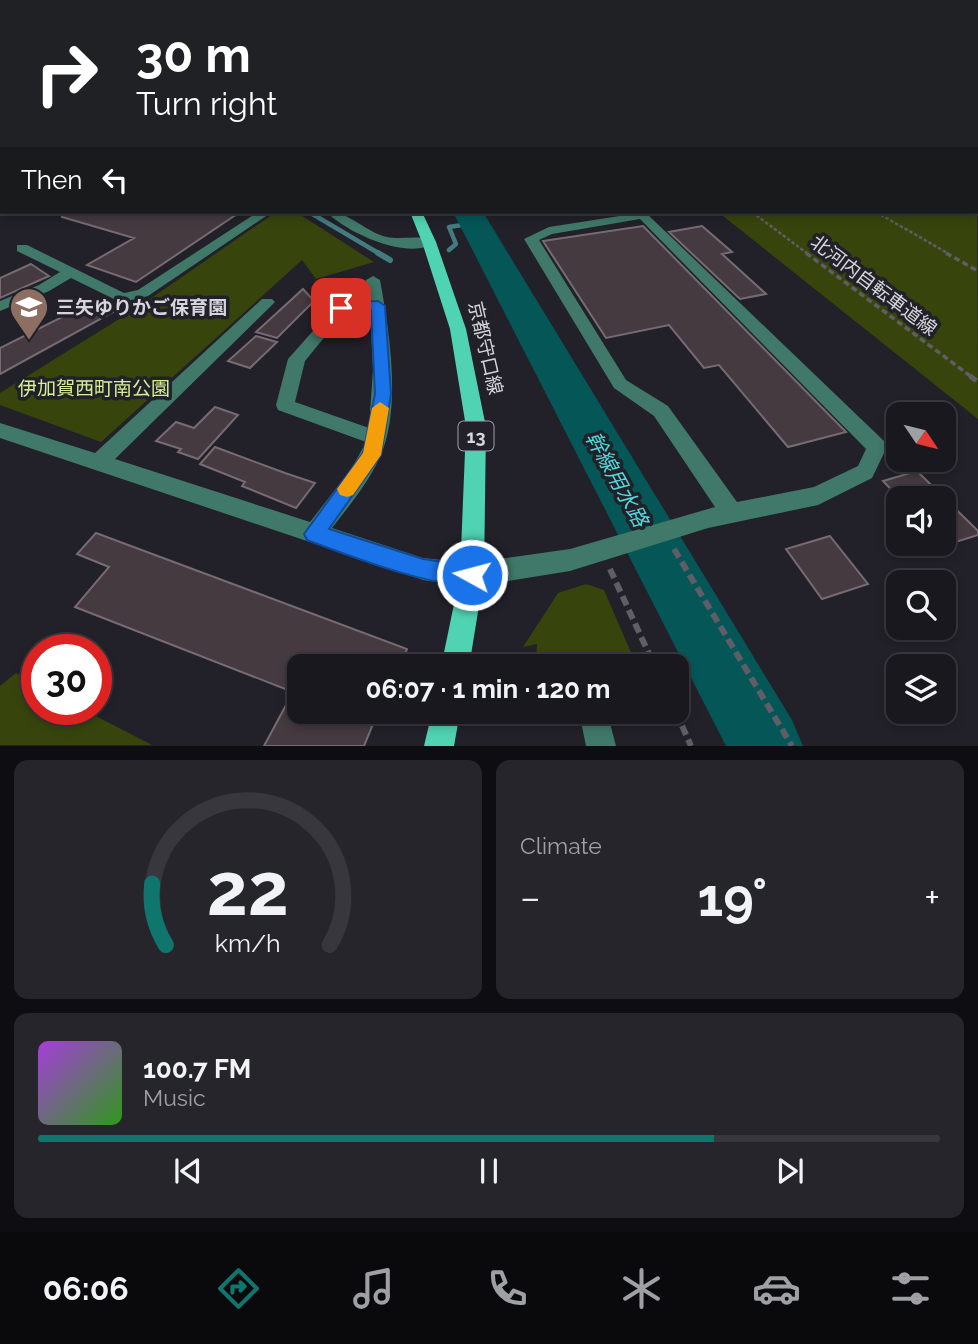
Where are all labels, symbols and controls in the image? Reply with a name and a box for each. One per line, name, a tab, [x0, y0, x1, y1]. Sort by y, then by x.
text: 30 m	[136, 26, 251, 83]
icon: right	[21, 28, 112, 119]
text: Turn right	[136, 85, 277, 122]
icon: left	[96, 161, 134, 199]
text: Then	[21, 165, 82, 195]
street label: 北河内自転車道線	[807, 230, 941, 340]
pin	[311, 278, 371, 338]
school or university icon: 三矢ゆりかご保育園	[8, 286, 50, 341]
icon: arrive	[322, 289, 360, 327]
place label: 三矢ゆりかご保育園	[56, 296, 227, 318]
street label: 京都守口線	[465, 299, 507, 397]
park label: 伊加賀西町南公園	[18, 377, 170, 399]
north arrow	[886, 402, 956, 472]
map controls	[886, 402, 956, 724]
road number: 13	[458, 422, 494, 450]
water label: 幹線用水路	[581, 427, 654, 533]
button: sound	[886, 486, 956, 556]
position arrow	[435, 538, 509, 612]
button: search	[886, 570, 956, 640]
speed limit sign: 30	[21, 634, 112, 725]
button: layers	[886, 654, 956, 724]
text: 06:07 · 1 min · 120 m	[366, 674, 610, 704]
text: Climate	[520, 832, 602, 859]
text: 22	[207, 848, 289, 933]
text: 19°	[698, 867, 767, 928]
text: −	[520, 875, 540, 920]
text: +	[924, 875, 940, 920]
text: km/h	[215, 928, 281, 958]
text: 100.7 FM	[143, 1054, 251, 1084]
text: Music	[143, 1084, 206, 1111]
icon: previous	[169, 1152, 207, 1190]
icon: pause	[470, 1152, 508, 1190]
icon: next	[771, 1152, 809, 1190]
icon: directions	[214, 1264, 263, 1313]
icon: music	[349, 1264, 398, 1313]
icon: phone	[483, 1264, 532, 1313]
icon: climate	[617, 1264, 666, 1313]
icon: car	[752, 1264, 801, 1313]
icon: filters	[886, 1264, 935, 1313]
text: 06:06	[43, 1270, 129, 1307]

